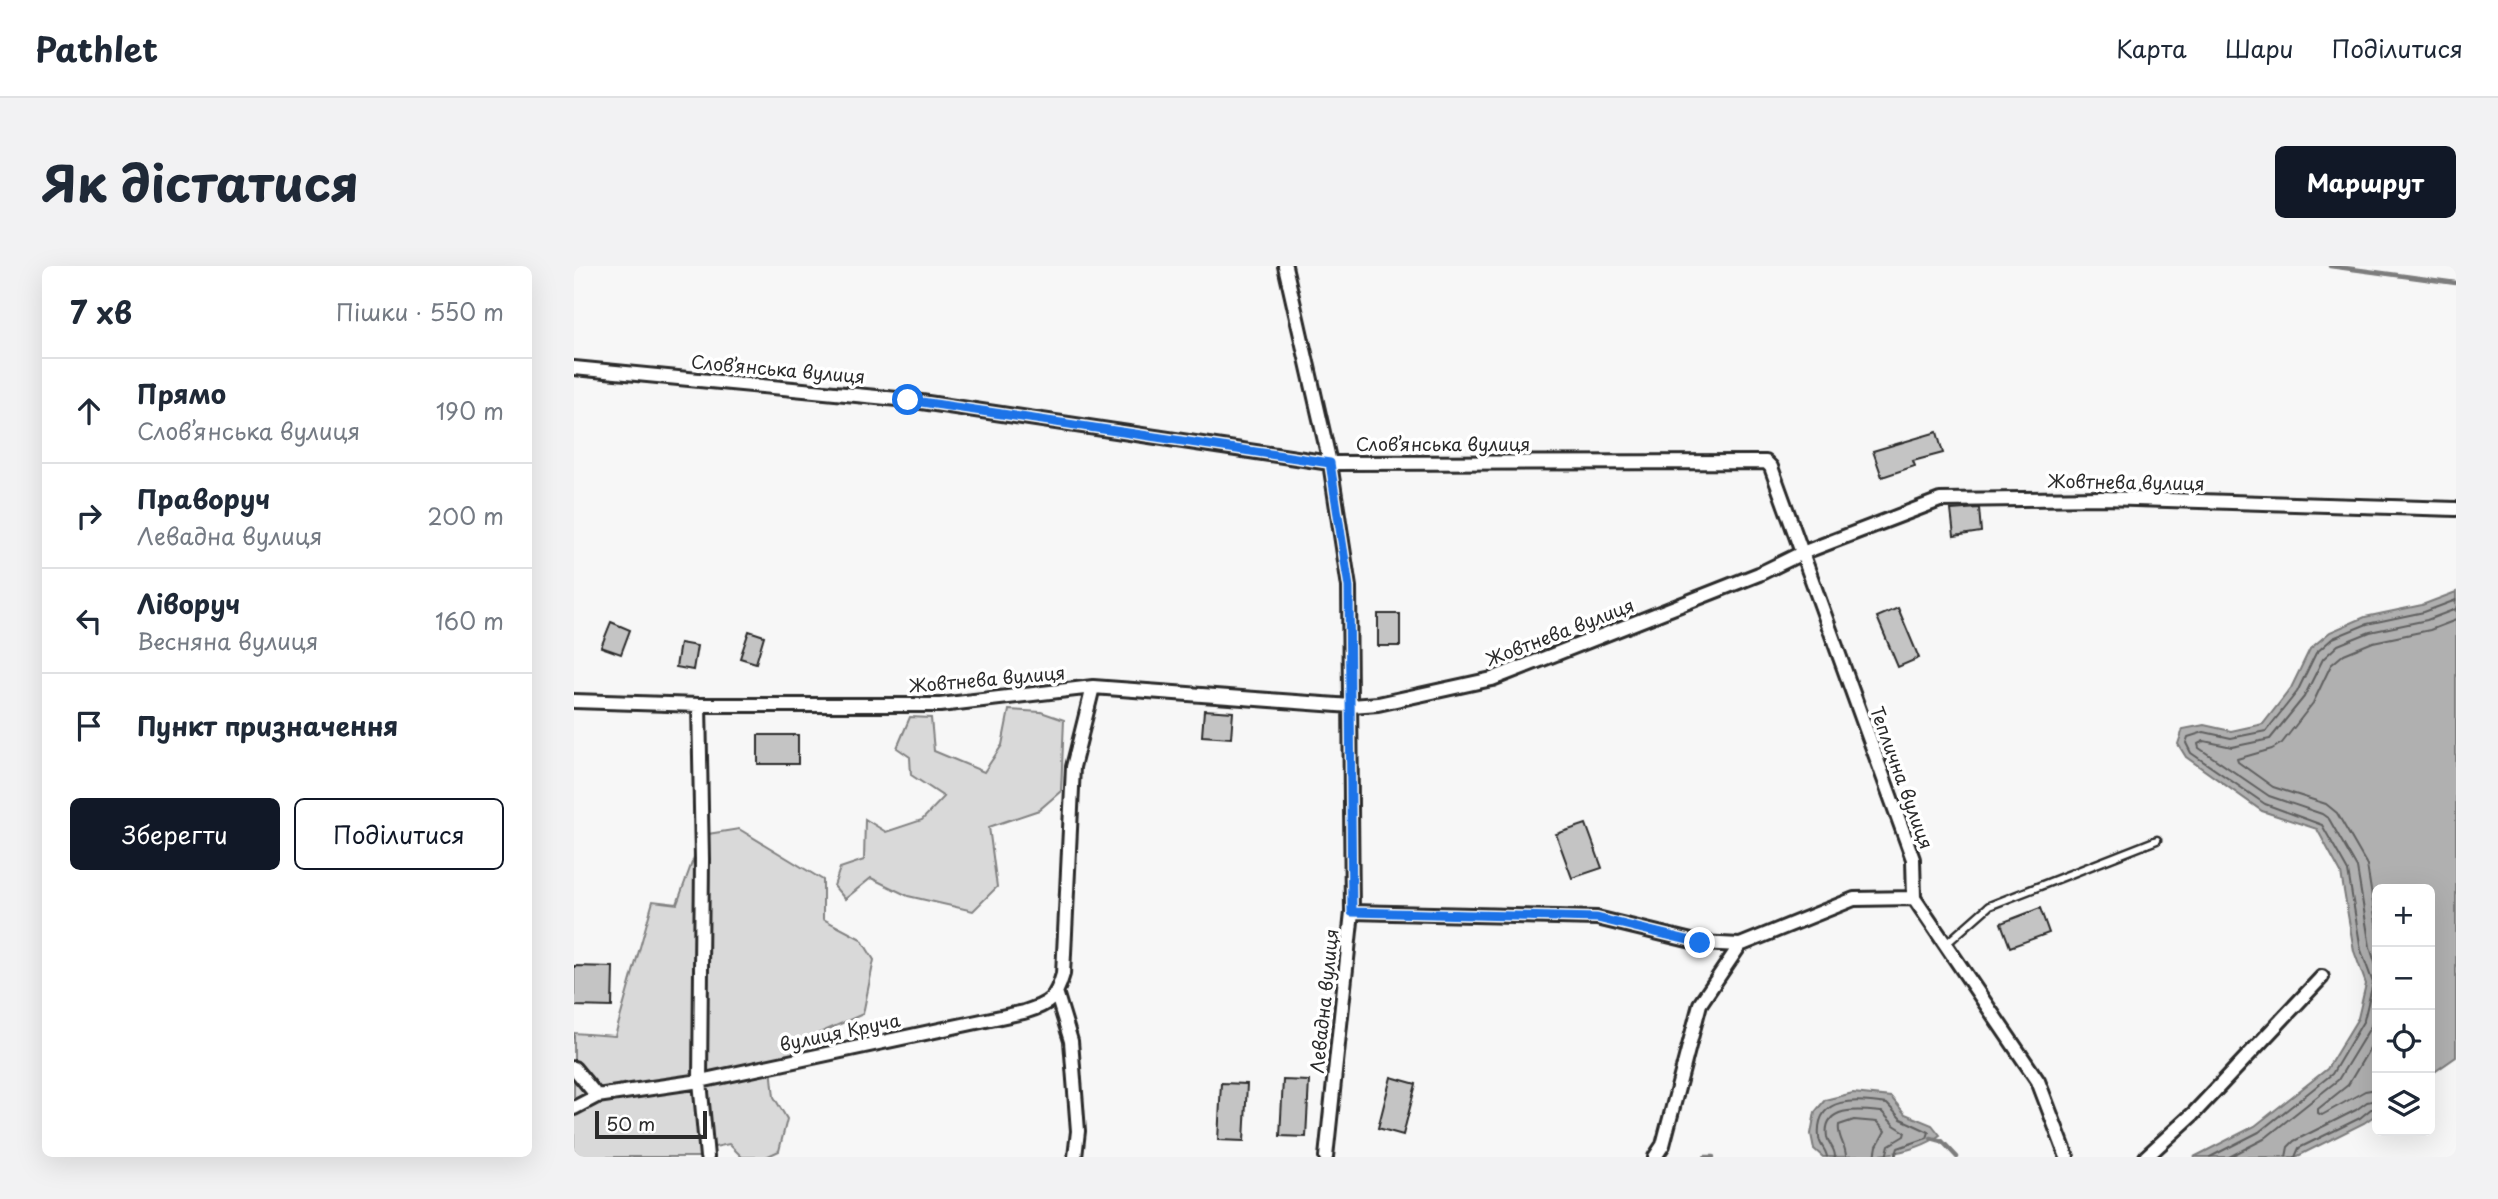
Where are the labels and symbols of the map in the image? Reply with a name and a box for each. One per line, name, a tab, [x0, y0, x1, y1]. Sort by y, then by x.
street label: Словʼянська вулиця	[690, 347, 866, 390]
route start	[892, 384, 923, 415]
street label: Словʼянська вулиця	[1356, 430, 1530, 457]
street label: Жовтнева вулиця	[2047, 467, 2205, 496]
street label: Жовтнева вулиця	[1481, 591, 1638, 672]
street label: Жовтнева вулиця	[907, 658, 1066, 699]
street label: Теплична вулиця	[1864, 702, 1941, 853]
street label: Левадна вулиця	[1302, 927, 1345, 1074]
route end	[1684, 927, 1715, 958]
street label: вулиця Круча	[777, 1006, 902, 1057]
scale bar	[595, 1108, 707, 1140]

